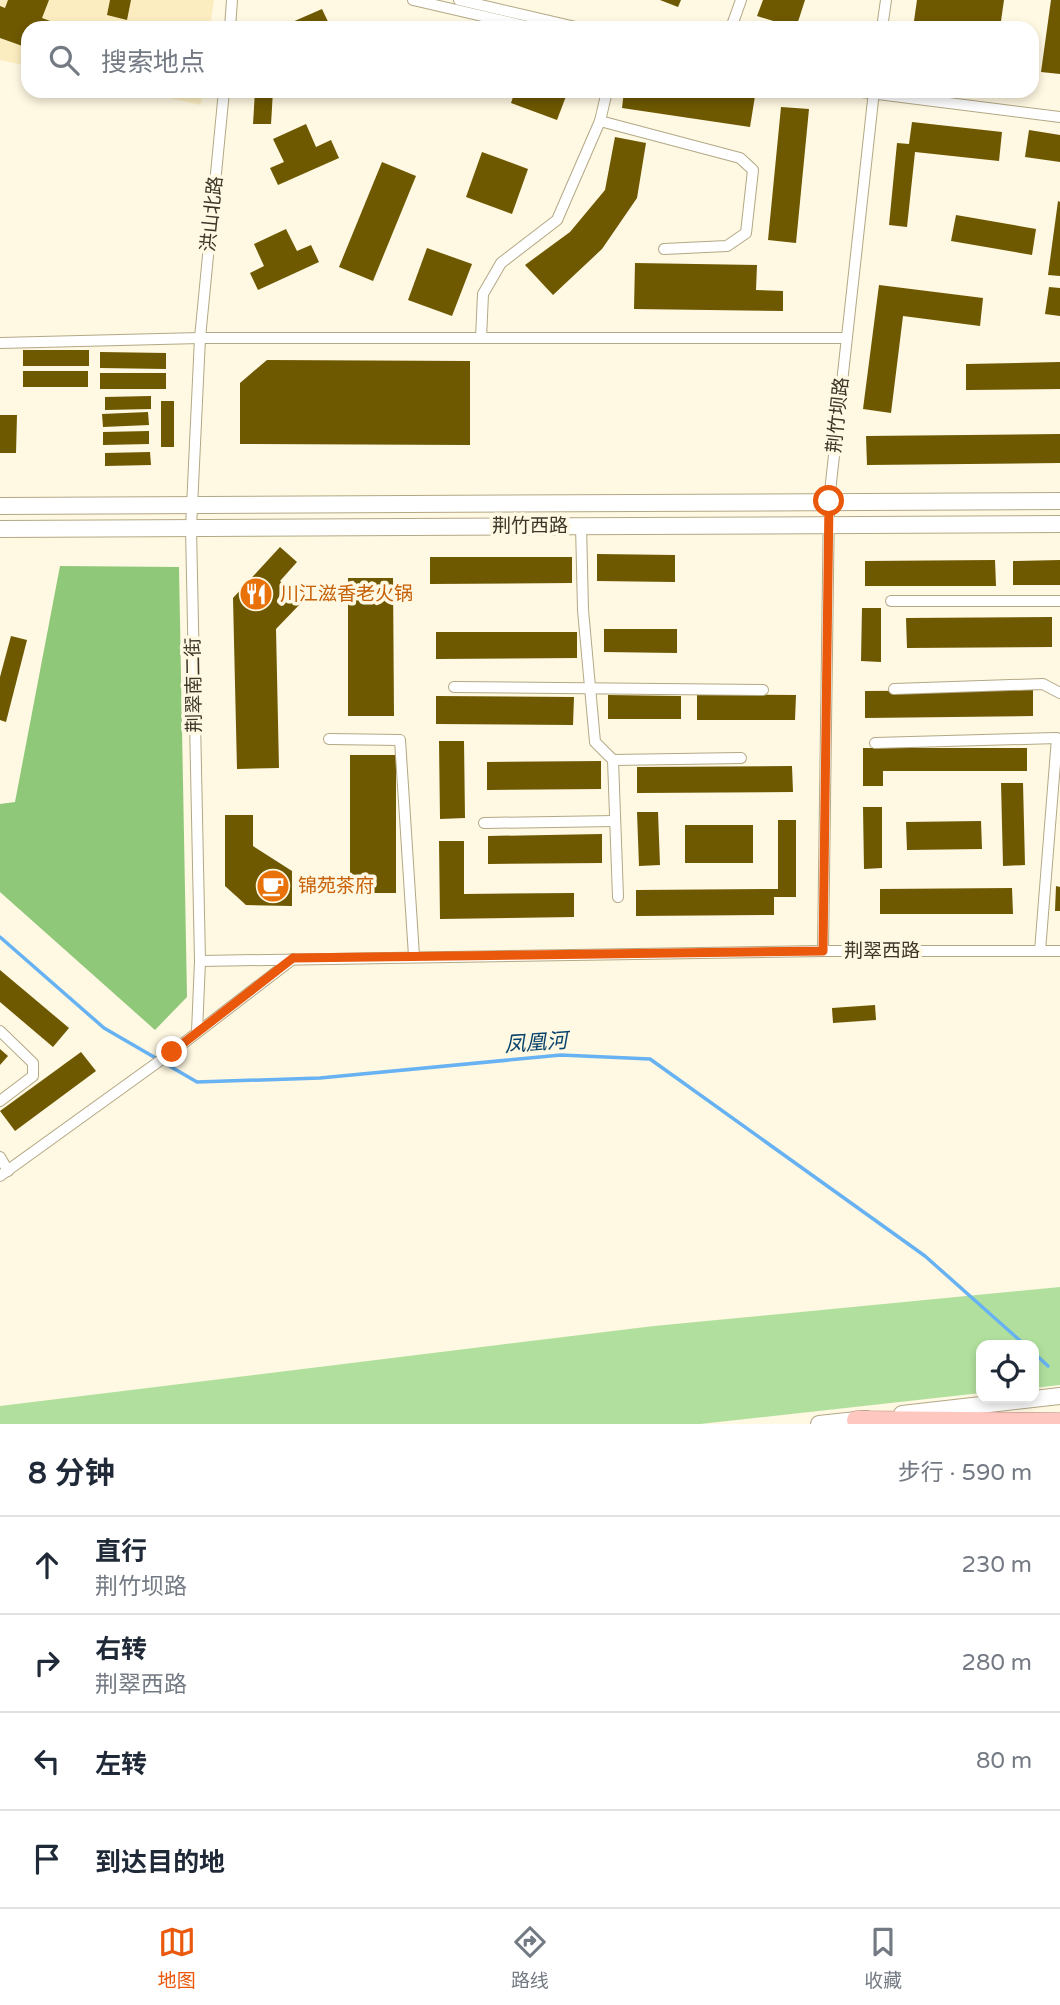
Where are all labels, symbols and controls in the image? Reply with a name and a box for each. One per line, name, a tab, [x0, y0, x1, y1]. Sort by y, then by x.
search box	[21, 21, 1039, 98]
icon: search	[45, 41, 83, 79]
text: 搜索地点	[101, 47, 205, 78]
street label: 洪山北路	[197, 175, 227, 253]
street label: 荆竹坝路	[823, 376, 853, 454]
route start	[813, 485, 844, 516]
street label: 荆竹西路	[492, 515, 568, 537]
restaurant icon: 川江滋香老火锅	[237, 575, 275, 613]
place label: 川江滋香老火锅	[280, 583, 413, 605]
street label: 荆翠南二街	[182, 637, 206, 733]
cafe icon: 锦苑茶府	[254, 867, 292, 905]
place label: 锦苑茶府	[298, 875, 374, 897]
street label: 荆翠西路	[844, 940, 920, 962]
water label: 凤凰河	[504, 1028, 572, 1058]
route end	[156, 1036, 187, 1067]
map controls	[976, 1340, 1039, 1403]
button: locate	[976, 1340, 1039, 1403]
text: 8 分钟	[28, 1455, 115, 1492]
text: 步行 · 590 m	[898, 1459, 1032, 1487]
text: 直行	[95, 1536, 147, 1567]
icon: ahead	[28, 1546, 66, 1584]
text: 230 m	[962, 1551, 1032, 1579]
text: 荆竹坝路	[95, 1573, 187, 1601]
text: 右转	[95, 1634, 147, 1665]
icon: right	[28, 1644, 66, 1682]
text: 280 m	[962, 1649, 1032, 1677]
text: 荆翠西路	[95, 1671, 187, 1699]
icon: left	[28, 1742, 66, 1780]
text: 80 m	[976, 1747, 1032, 1775]
text: 左转	[95, 1749, 147, 1780]
icon: arrive	[28, 1840, 66, 1878]
text: 到达目的地	[95, 1847, 225, 1878]
tab: 地图	[158, 1923, 196, 1992]
tab: 路线	[511, 1923, 549, 1992]
tab: 收藏	[864, 1923, 902, 1992]

